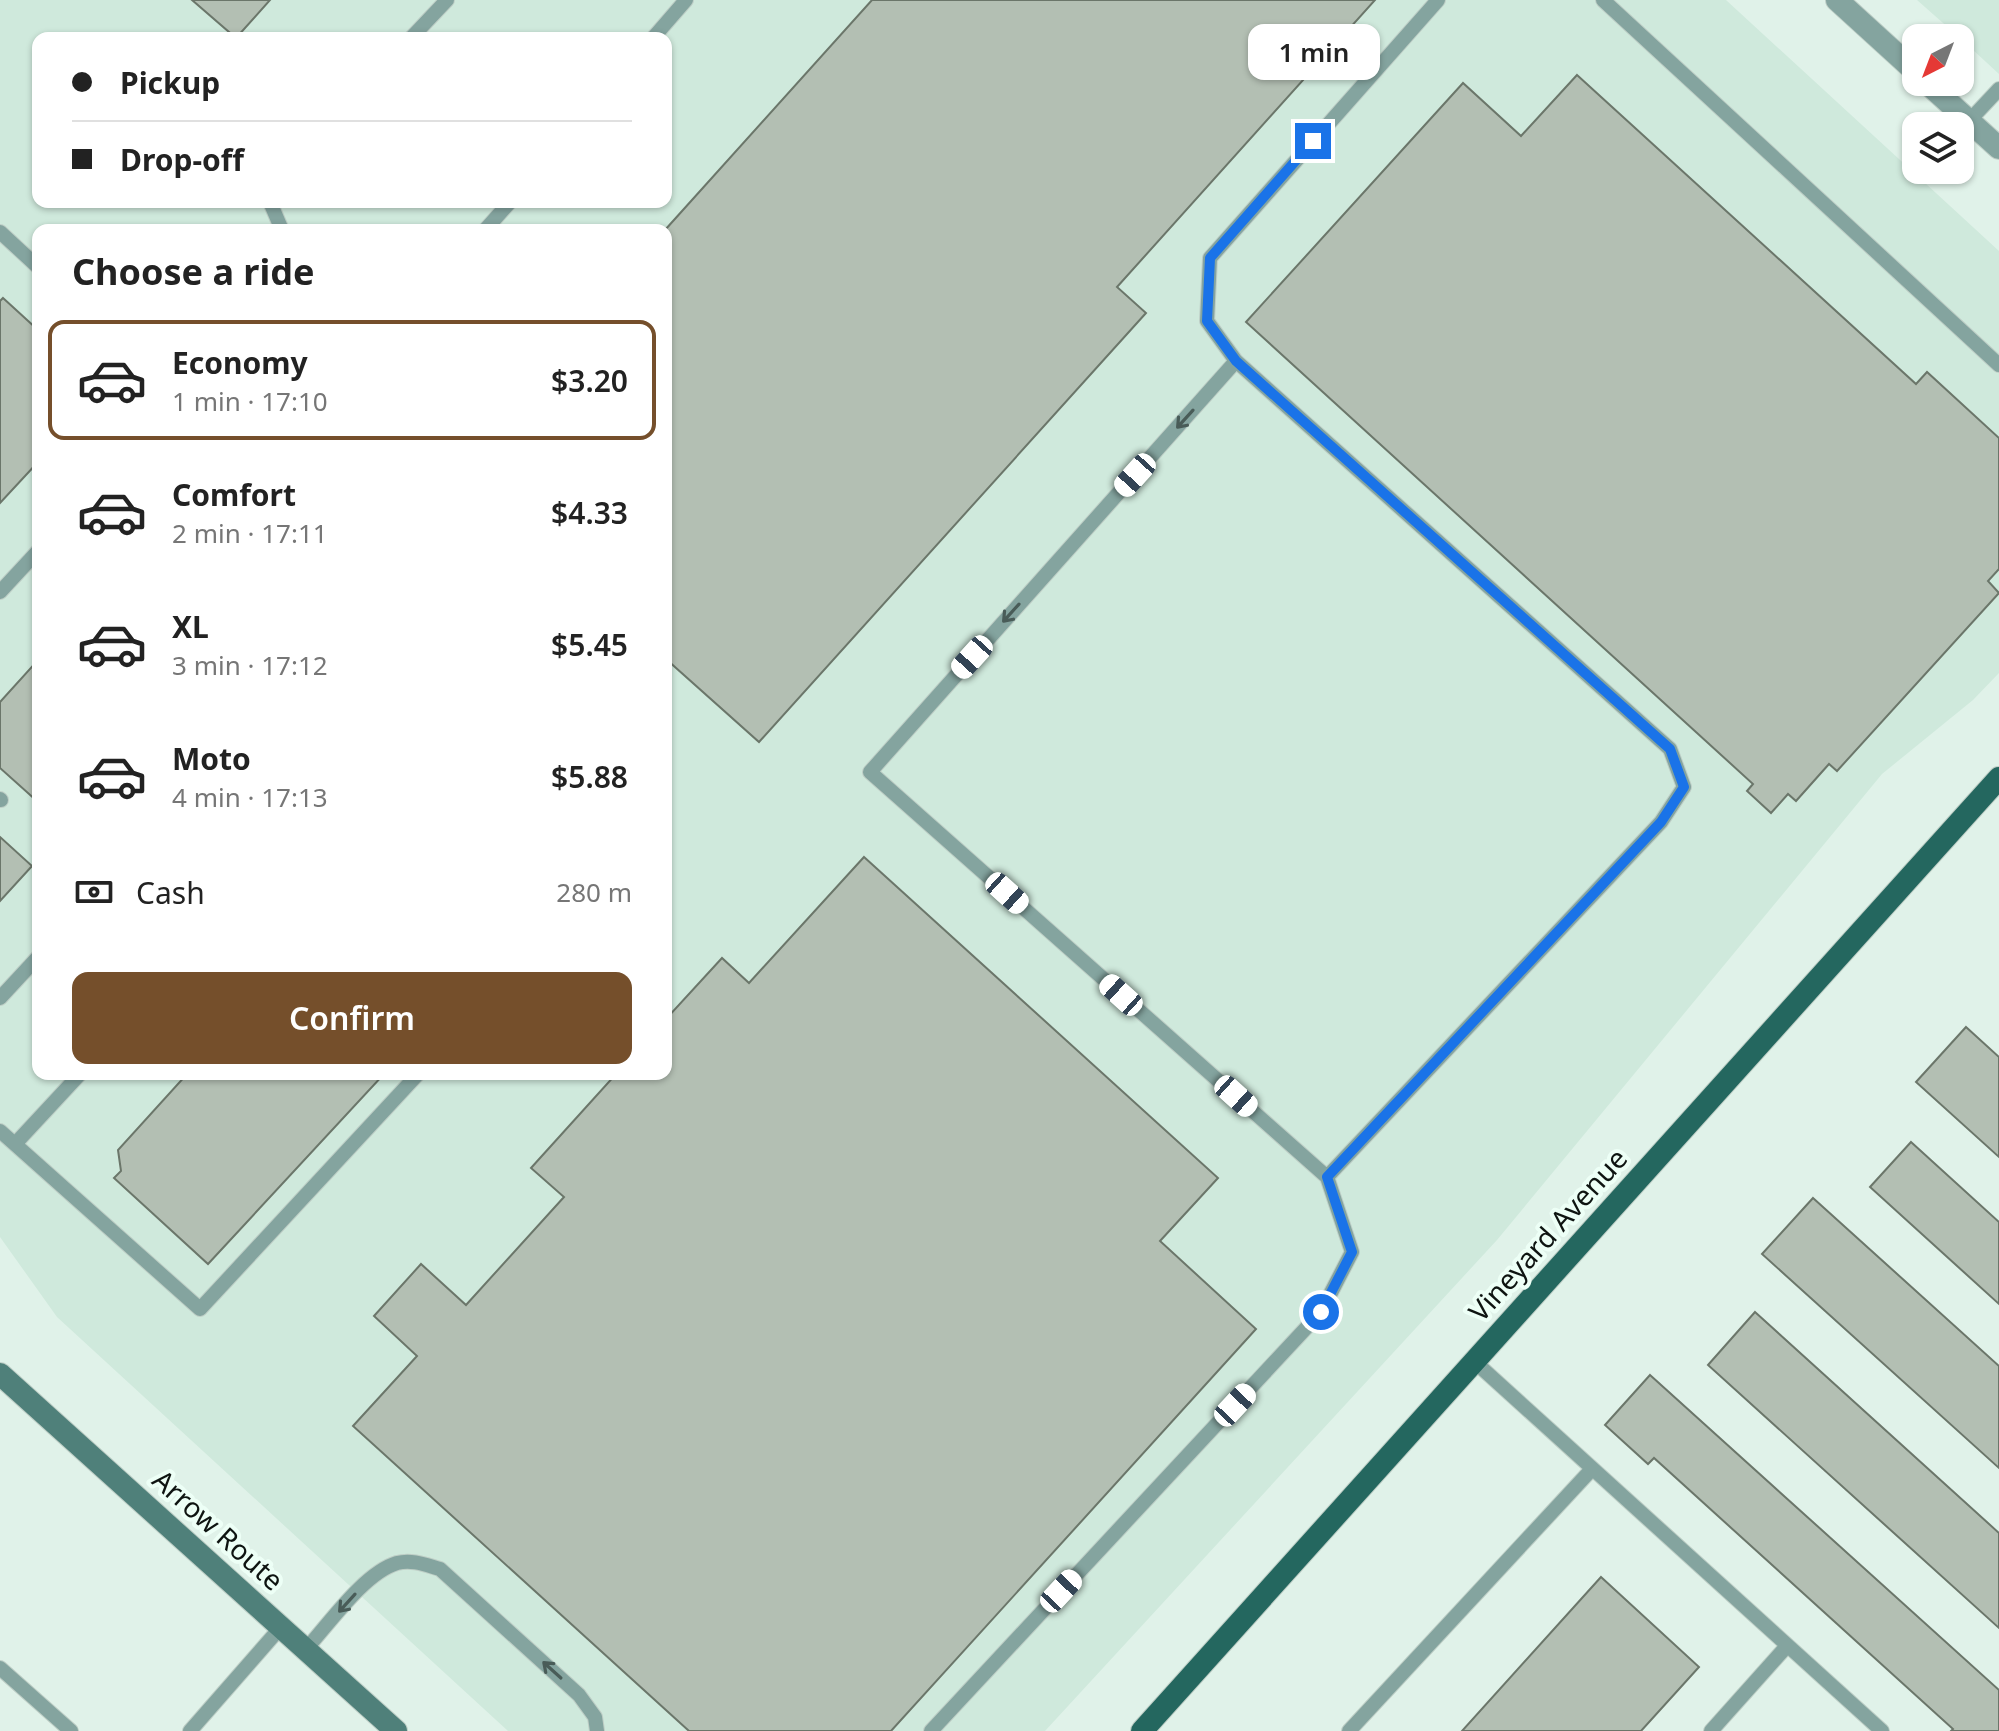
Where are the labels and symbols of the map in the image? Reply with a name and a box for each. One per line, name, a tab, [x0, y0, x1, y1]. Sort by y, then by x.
north arrow	[1902, 24, 1974, 96]
callout: 1 min	[1247, 25, 1379, 81]
route end	[1295, 123, 1331, 159]
one-way arrow	[1176, 408, 1194, 428]
car	[1110, 449, 1160, 501]
one-way arrow	[1003, 602, 1021, 622]
car	[947, 631, 997, 683]
car	[981, 868, 1033, 918]
car	[1095, 970, 1147, 1020]
car	[1210, 1071, 1262, 1121]
street label: Vineyard Avenue	[1459, 1140, 1635, 1329]
route start	[1303, 1294, 1339, 1330]
car	[1210, 1379, 1260, 1431]
street label: Arrow Route	[145, 1460, 292, 1598]
car	[1036, 1565, 1086, 1617]
one-way arrow	[339, 1593, 357, 1613]
one-way arrow	[542, 1661, 562, 1680]

